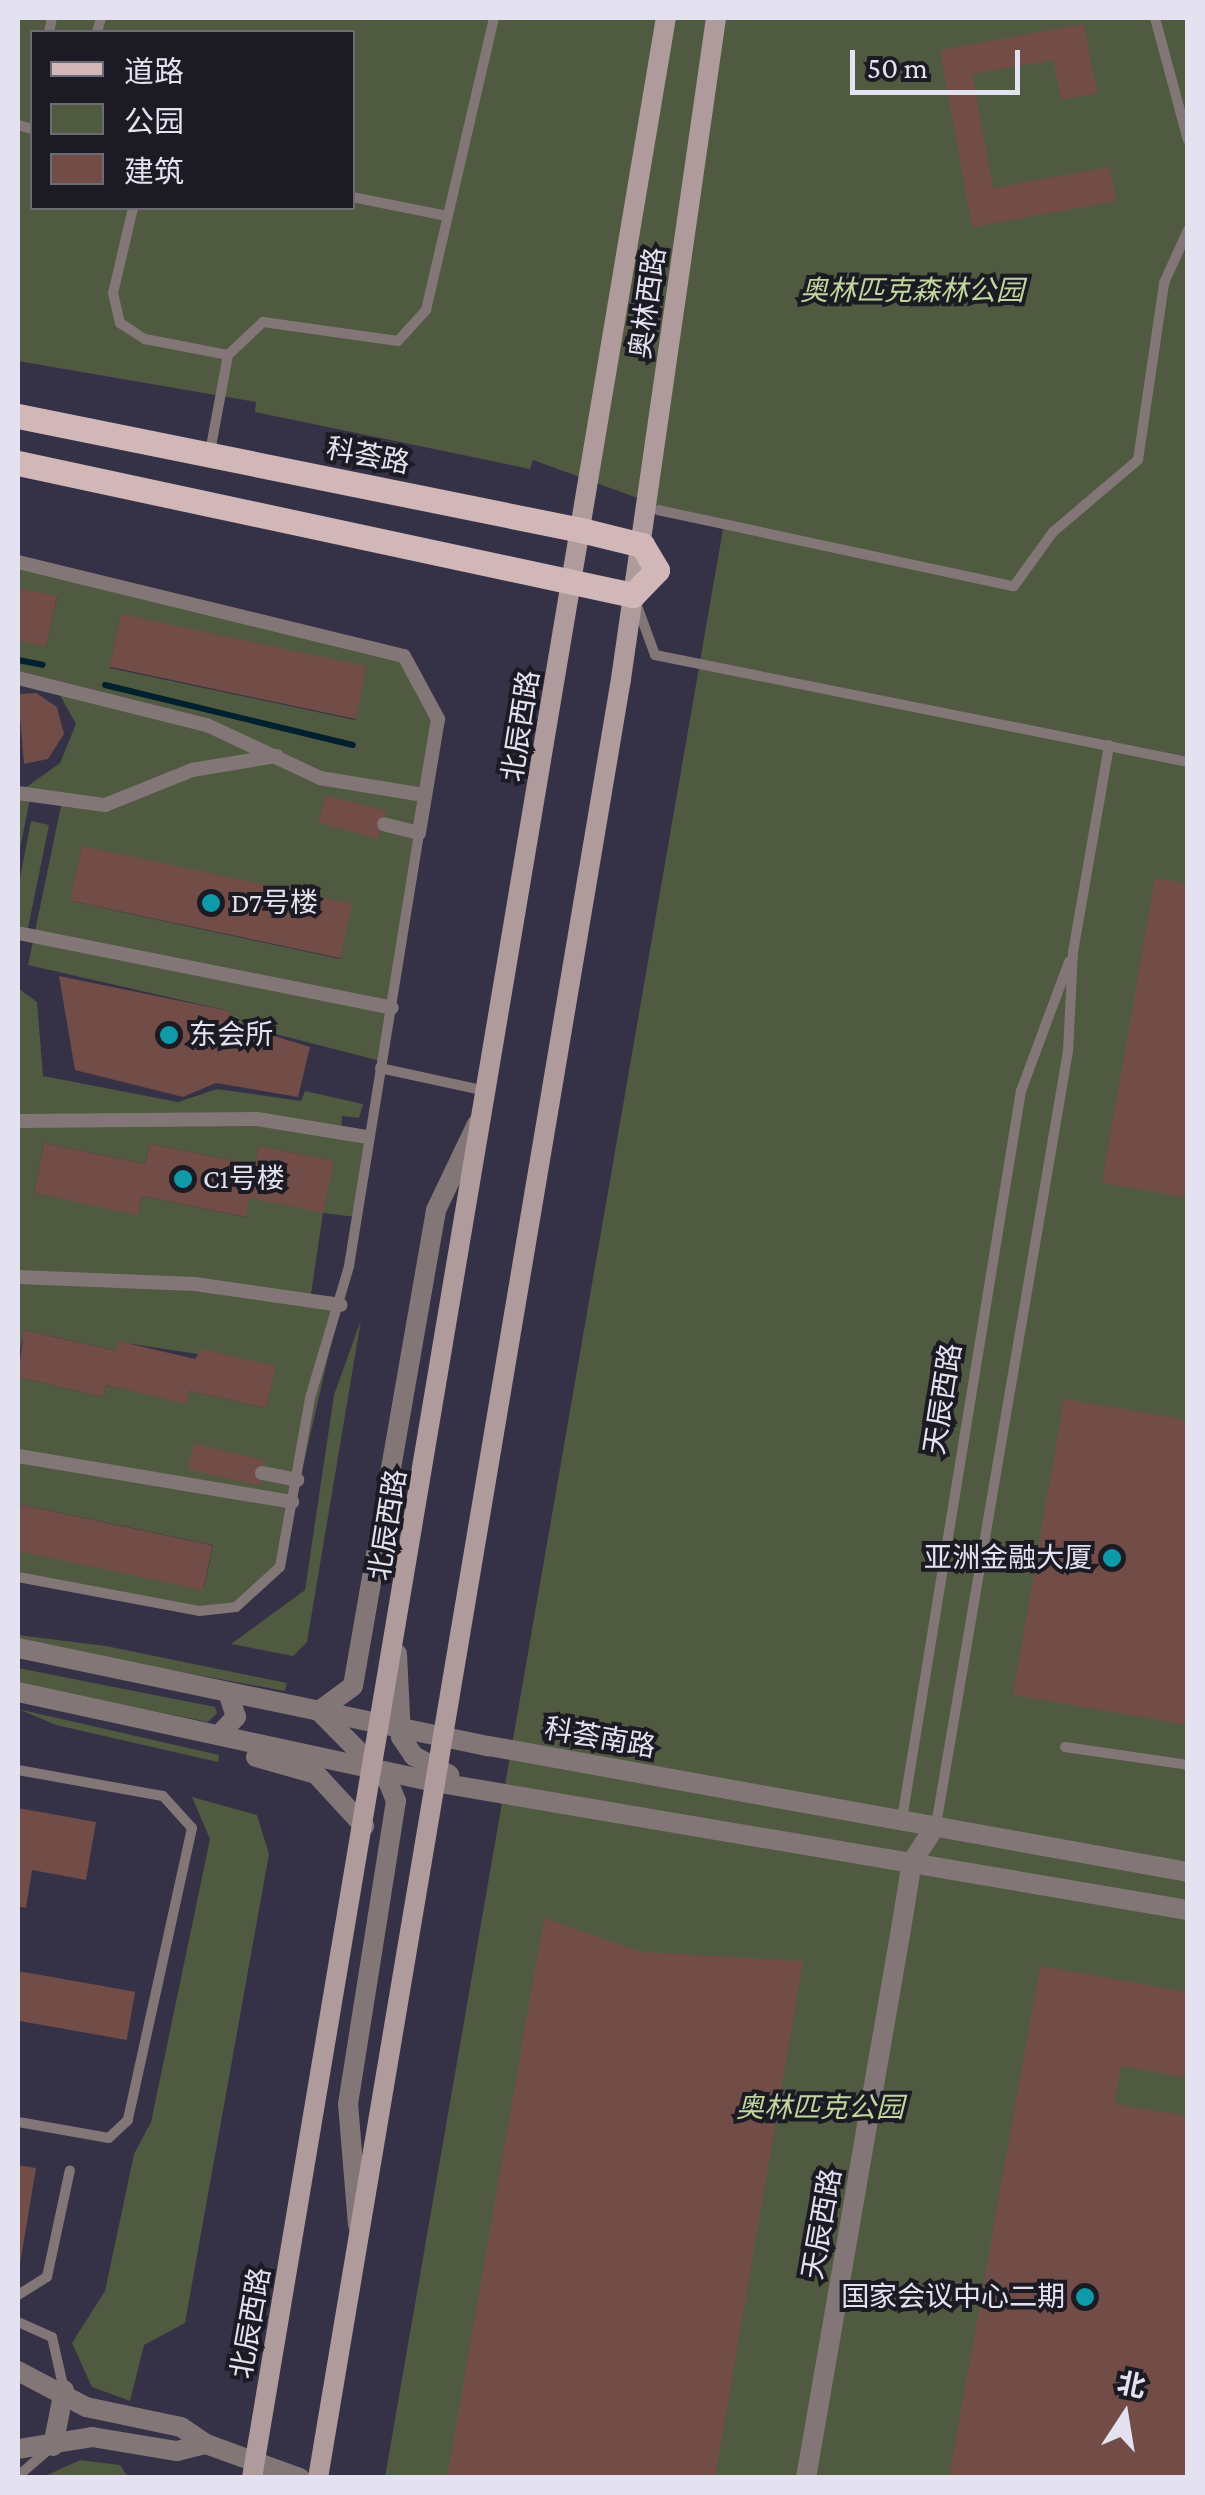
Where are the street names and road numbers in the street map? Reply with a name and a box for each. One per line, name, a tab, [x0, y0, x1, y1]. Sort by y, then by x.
street label: 奥林西路	[624, 245, 672, 361]
street label: 科荟路	[324, 431, 412, 481]
street label: 北辰西路	[496, 668, 546, 784]
street label: 天辰西路	[918, 1341, 968, 1457]
street label: 北辰西路	[363, 1467, 413, 1583]
street label: 科荟南路	[542, 1712, 658, 1764]
street label: 天辰西路	[796, 2166, 848, 2282]
street label: 北辰西路	[225, 2265, 277, 2381]

